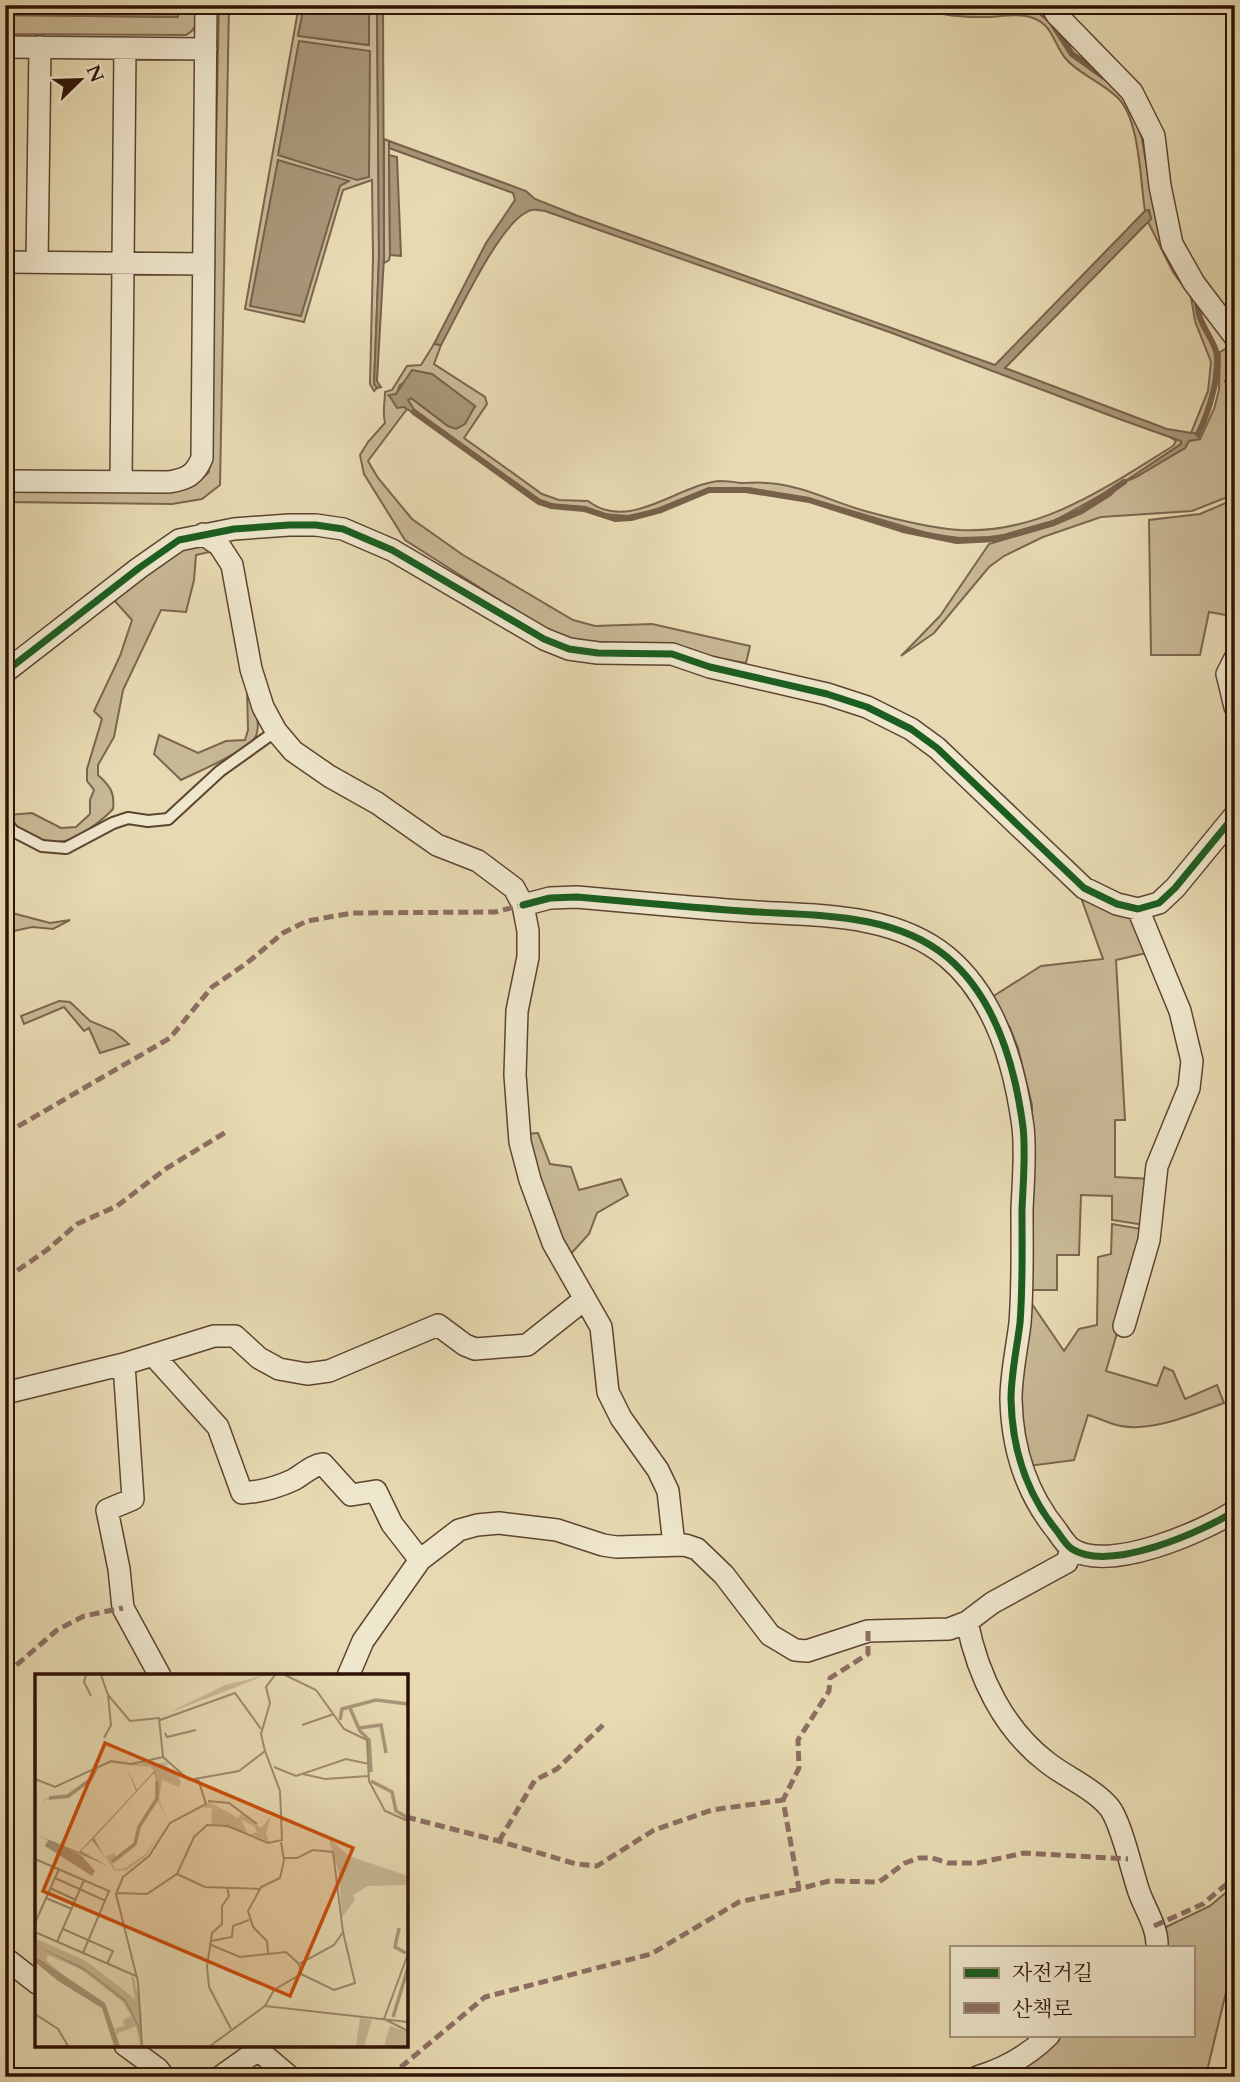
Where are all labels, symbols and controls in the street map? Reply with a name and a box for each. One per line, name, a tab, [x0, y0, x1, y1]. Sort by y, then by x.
north arrow	[46, 46, 116, 116]
text: N	[80, 61, 110, 87]
inset map	[35, 1674, 408, 2047]
legend	[950, 1946, 1194, 2036]
text: 자전거길	[1012, 1959, 1093, 1988]
text: 산책로	[1012, 1995, 1073, 2024]

